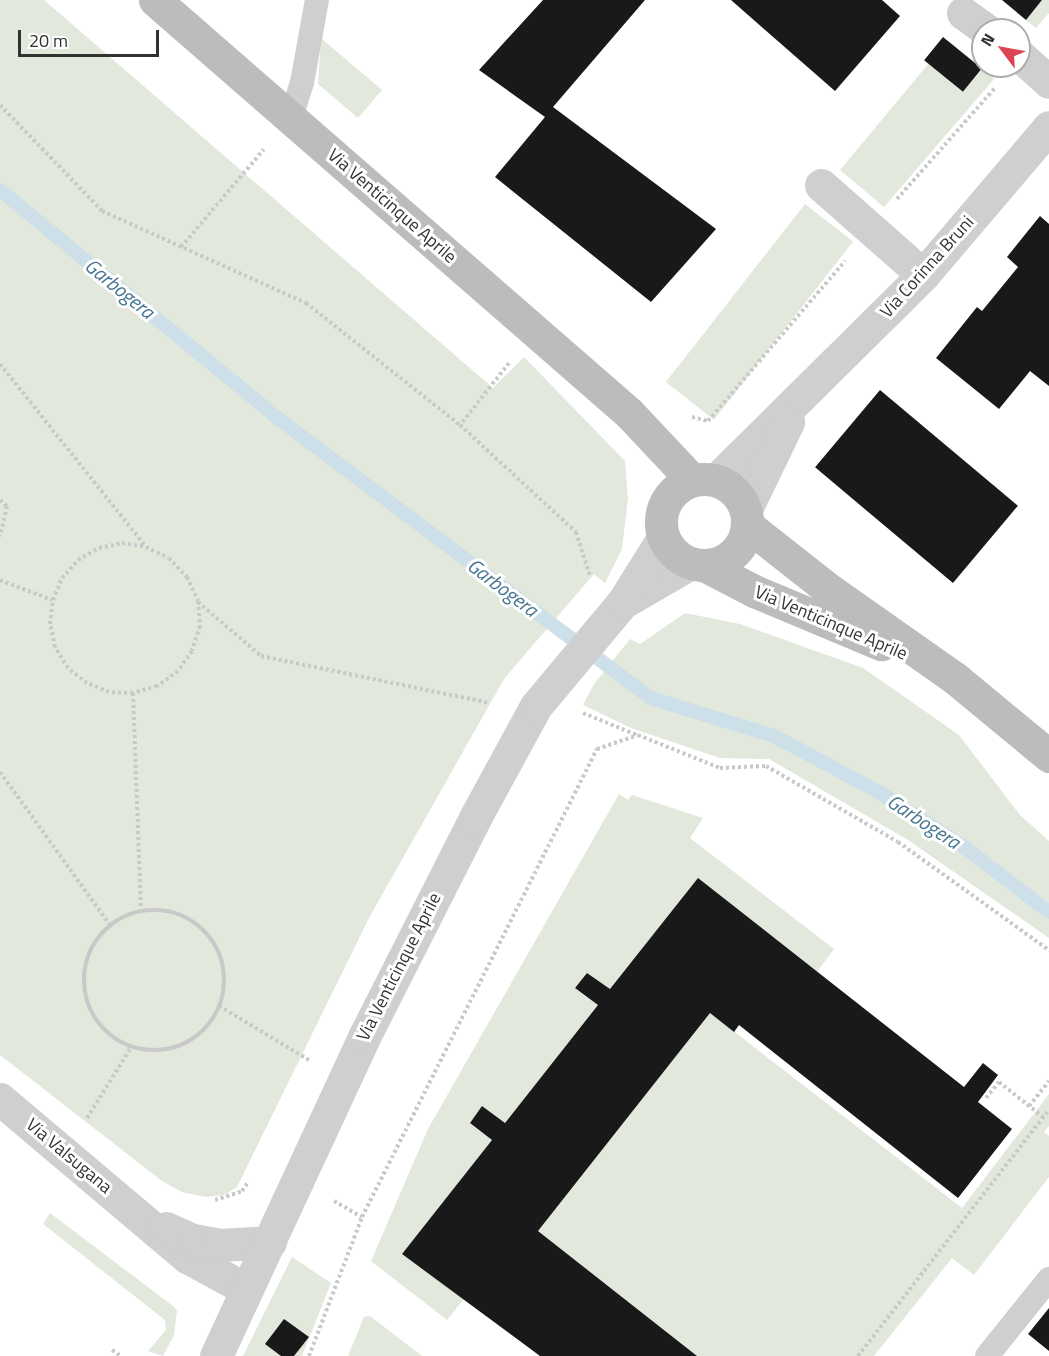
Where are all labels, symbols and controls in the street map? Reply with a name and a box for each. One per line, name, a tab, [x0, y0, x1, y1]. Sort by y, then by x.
scale bar	[21, 18, 162, 56]
north arrow	[971, 18, 1031, 78]
text: 20 m	[29, 27, 68, 54]
text: N	[974, 28, 1001, 51]
street label: Via Venticinque Aprile	[323, 144, 461, 268]
street label: Via Corinna Bruni	[876, 212, 978, 322]
water label: Garbogera	[80, 253, 160, 323]
water label: Garbogera	[463, 553, 543, 621]
street label: Via Venticinque Aprile	[752, 581, 910, 665]
water label: Garbogera	[883, 789, 965, 853]
street label: Via Venticinque Aprile	[352, 889, 446, 1045]
street label: Via Valsugana	[22, 1114, 116, 1198]

